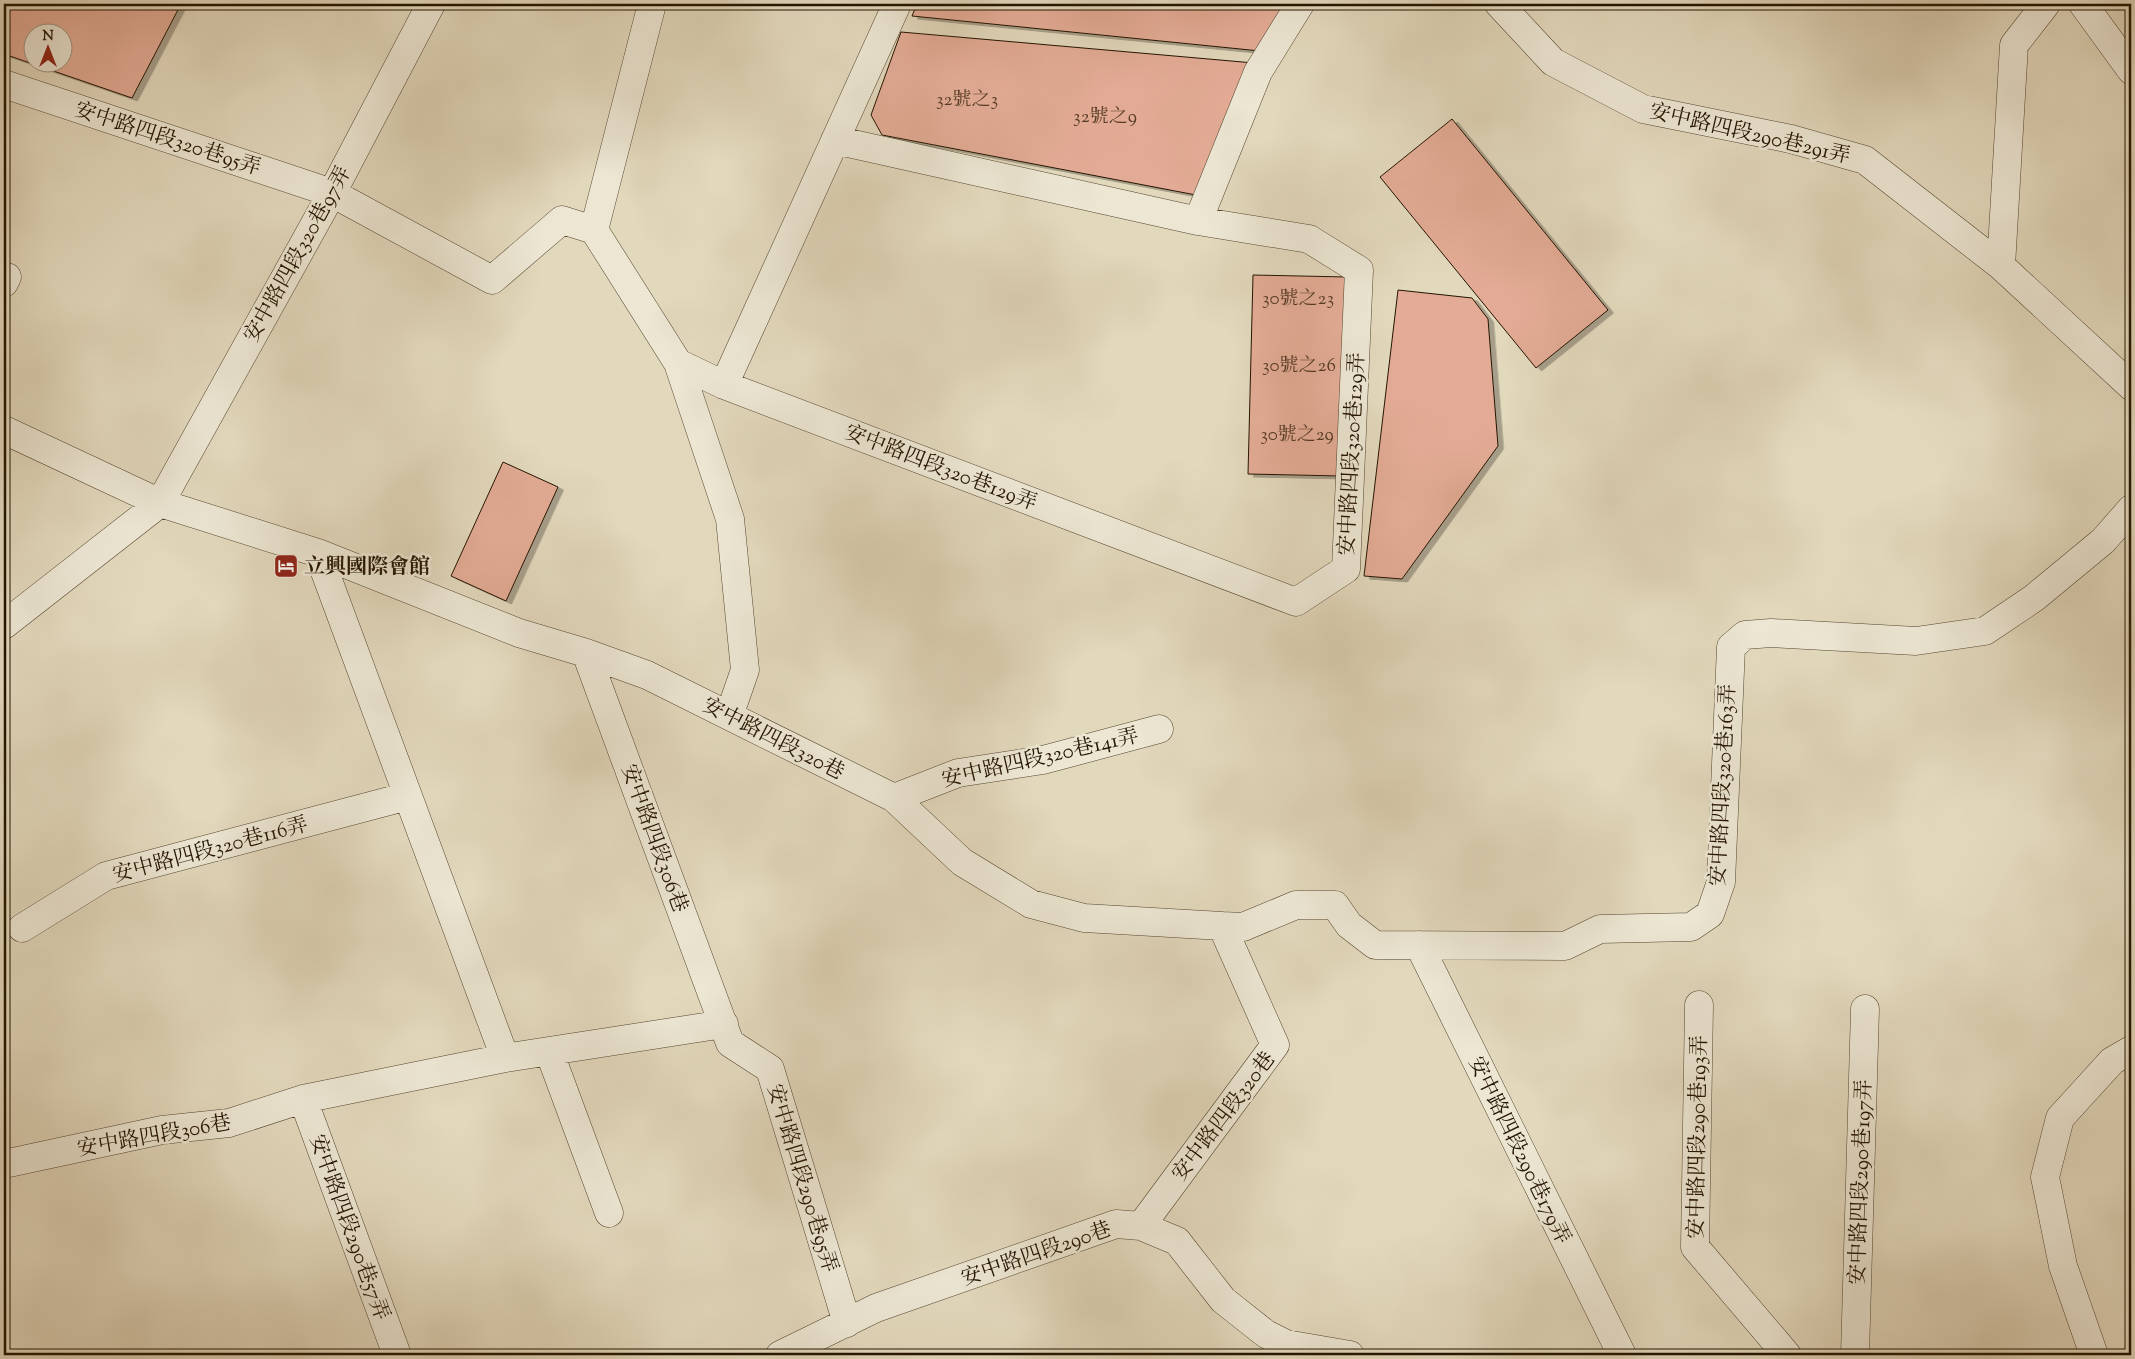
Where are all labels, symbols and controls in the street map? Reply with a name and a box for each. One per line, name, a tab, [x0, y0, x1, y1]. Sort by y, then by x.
north arrow	[22, 22, 72, 72]
text: N	[42, 27, 54, 47]
house number: 32號之3	[936, 87, 998, 114]
street label: 安中路四段320巷95弄	[70, 96, 264, 184]
street label: 安中路四段290巷291弄	[1646, 97, 1853, 173]
house number: 32號之9	[1073, 104, 1137, 131]
street label: 安中路四段320巷97弄	[238, 161, 360, 348]
house number: 30號之23	[1262, 286, 1334, 313]
street label: 安中路四段320巷129弄	[1333, 352, 1373, 557]
house number: 30號之26	[1262, 353, 1336, 380]
street label: 安中路四段320巷129弄	[840, 418, 1041, 519]
house number: 30號之29	[1260, 422, 1334, 449]
hotel icon: 立興國際會館	[273, 553, 299, 579]
place label: 立興國際會館	[304, 553, 430, 583]
street label: 安中路四段320巷163弄	[1704, 683, 1744, 887]
street label: 安中路四段320巷	[697, 691, 849, 788]
street label: 安中路四段320巷141弄	[939, 722, 1142, 796]
street label: 安中路四段306巷	[612, 760, 694, 917]
street label: 安中路四段320巷116弄	[109, 810, 312, 891]
street label: 安中路四段290巷193弄	[1682, 1035, 1716, 1239]
street label: 安中路四段320巷	[1166, 1046, 1283, 1188]
street label: 安中路四段290巷179弄	[1460, 1052, 1577, 1250]
street label: 安中路四段290巷197弄	[1843, 1079, 1881, 1285]
street label: 安中路四段290巷95弄	[758, 1081, 844, 1277]
street label: 安中路四段306巷	[75, 1109, 234, 1165]
street label: 安中路四段290巷57弄	[301, 1131, 396, 1325]
street label: 安中路四段290巷	[957, 1215, 1116, 1295]

